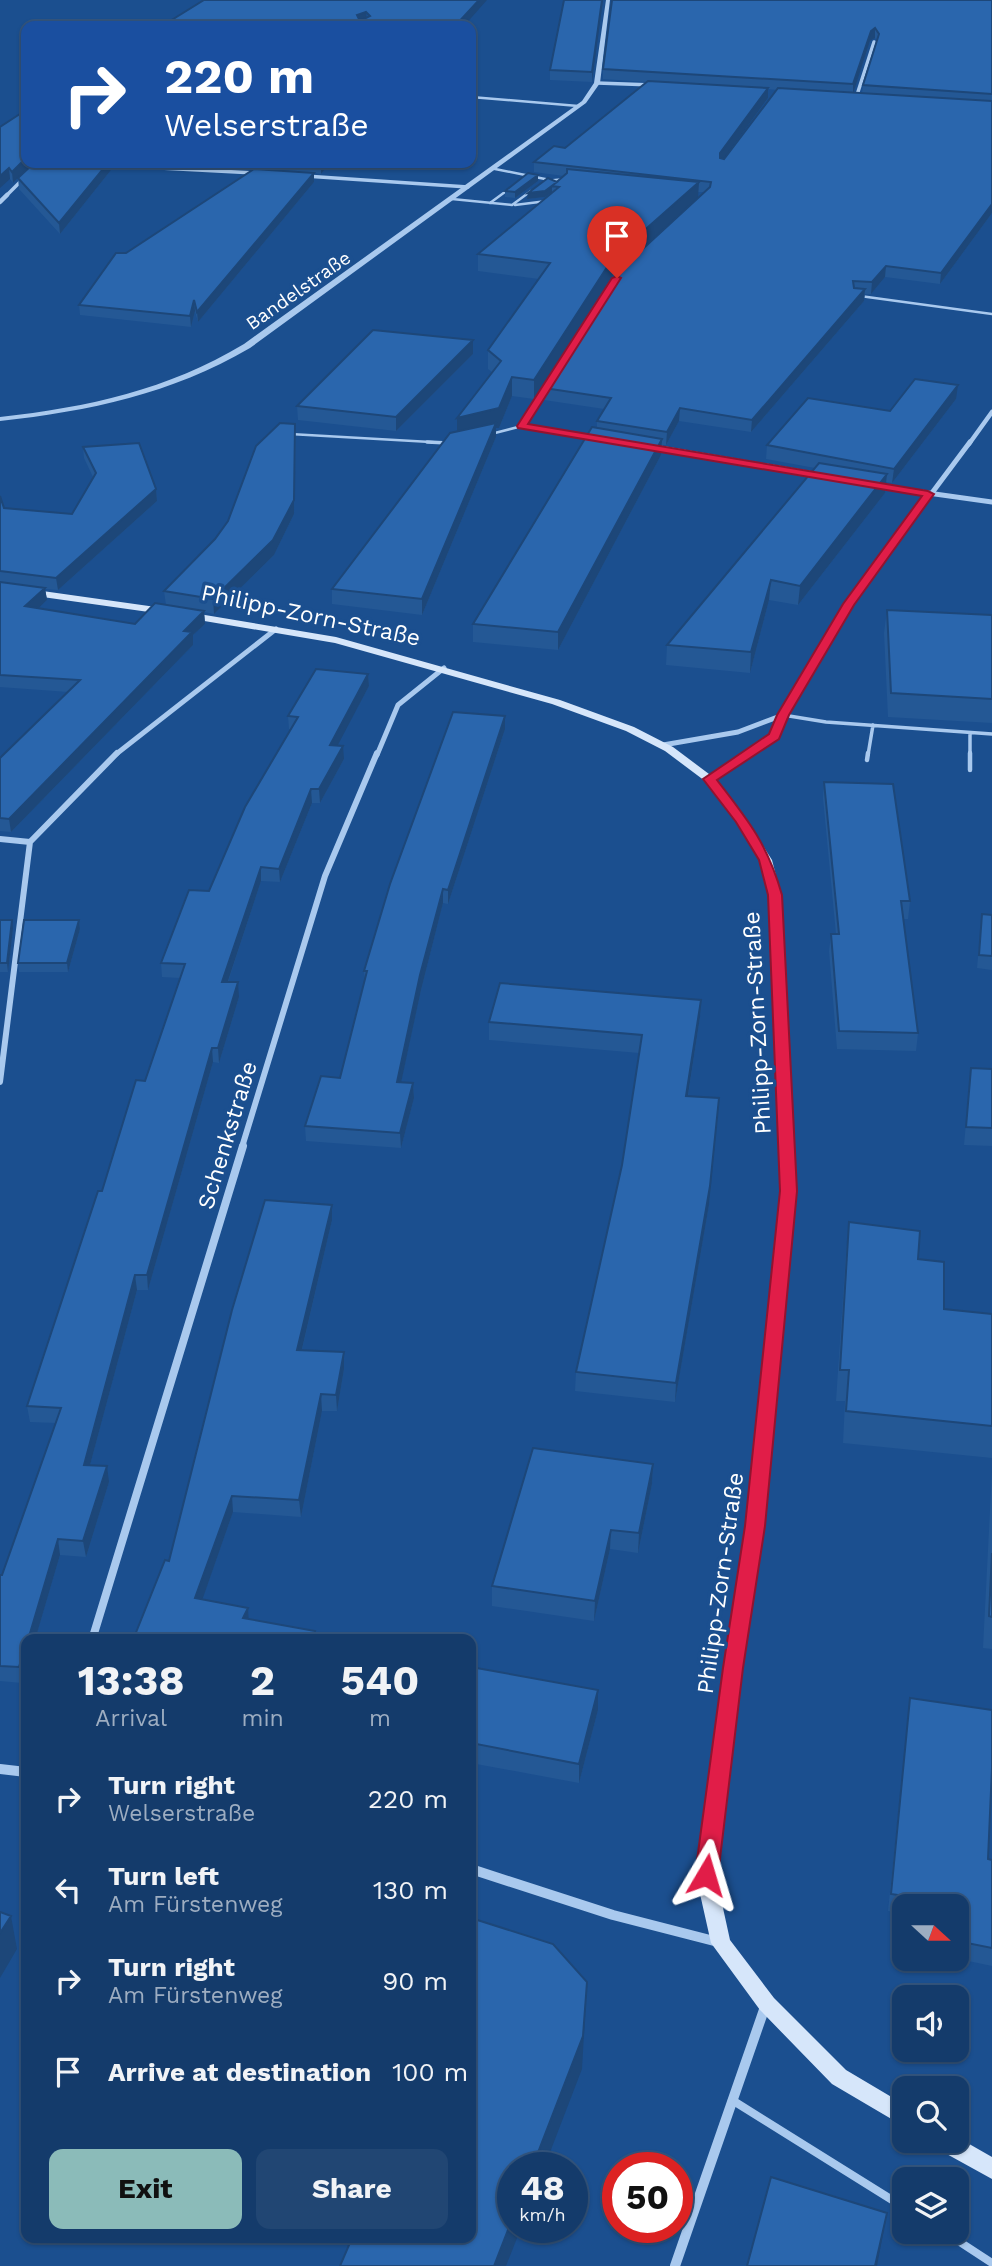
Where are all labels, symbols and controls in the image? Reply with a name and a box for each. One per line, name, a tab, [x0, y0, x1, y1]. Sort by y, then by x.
text: 220 m	[164, 47, 314, 105]
icon: right	[49, 49, 140, 140]
text: Welserstraße	[164, 106, 369, 144]
pin	[587, 206, 647, 278]
icon: arrive	[598, 217, 636, 255]
street label: Bandelstraße	[242, 246, 355, 335]
street label: Philipp-Zorn-Straße	[199, 579, 423, 652]
street label: Philipp-Zorn-Straße	[738, 911, 777, 1135]
street label: Schenkstraße	[192, 1058, 263, 1212]
street label: Philipp-Zorn-Straße	[692, 1471, 749, 1696]
text: 13:38	[78, 1656, 185, 1705]
text: 2	[250, 1656, 275, 1705]
text: 540	[341, 1656, 419, 1705]
text: Arrival	[95, 1705, 167, 1732]
text: min	[241, 1705, 284, 1732]
text: m	[369, 1705, 391, 1732]
text: Turn right	[108, 1770, 235, 1800]
icon: right	[49, 1780, 87, 1818]
text: 220 m	[368, 1784, 448, 1814]
text: Welserstraße	[108, 1800, 255, 1827]
position arrow	[669, 1838, 743, 1912]
text: Turn left	[108, 1861, 219, 1891]
icon: left	[49, 1871, 87, 1909]
text: 130 m	[373, 1875, 448, 1905]
text: Am Fürstenweg	[108, 1891, 283, 1918]
north arrow	[892, 1894, 970, 1970]
map controls	[892, 1894, 969, 2244]
text: Turn right	[108, 1952, 235, 1982]
icon: right	[49, 1962, 87, 2000]
text: 90 m	[382, 1966, 448, 1996]
text: Am Fürstenweg	[108, 1982, 283, 2009]
button: sound	[892, 1985, 969, 2062]
icon: arrive	[49, 2053, 87, 2091]
text: Arrive at destination	[108, 2057, 371, 2087]
text: 100 m	[392, 2057, 468, 2087]
button: search	[892, 2076, 969, 2153]
button: Exit	[49, 2149, 242, 2229]
button: Share	[256, 2149, 448, 2229]
speed limit sign: 50	[602, 2152, 693, 2243]
text: 48	[520, 2167, 565, 2209]
button: layers	[892, 2167, 969, 2244]
text: km/h	[519, 2204, 566, 2225]

